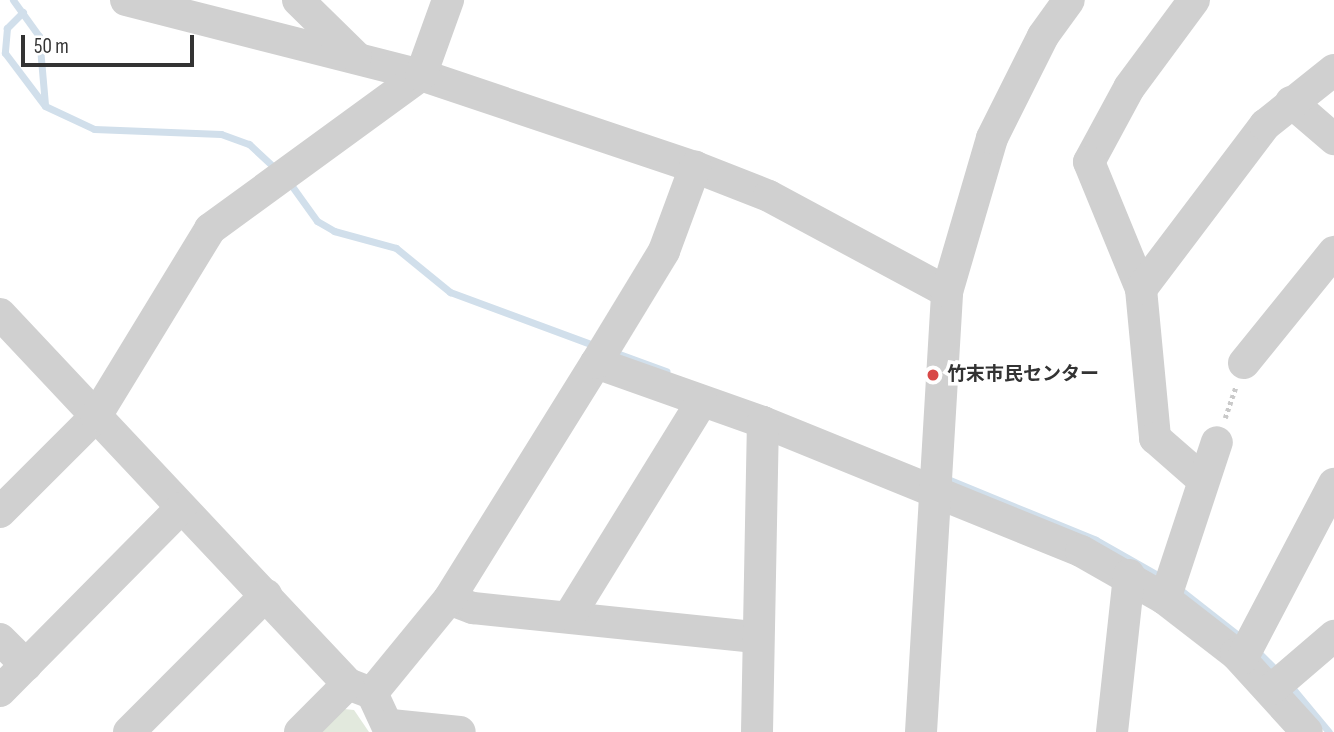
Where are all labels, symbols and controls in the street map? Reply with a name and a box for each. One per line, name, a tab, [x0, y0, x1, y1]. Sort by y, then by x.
scale bar	[24, 21, 198, 65]
text: 50 m	[34, 34, 69, 59]
place label: 竹末市民センター	[947, 364, 1099, 386]
marker: 竹末市民センター	[925, 367, 941, 383]

